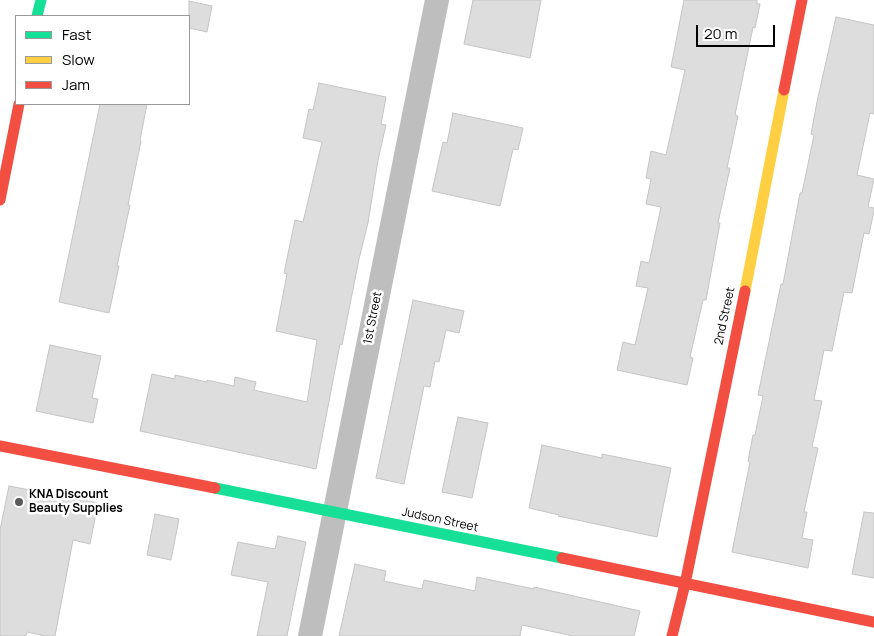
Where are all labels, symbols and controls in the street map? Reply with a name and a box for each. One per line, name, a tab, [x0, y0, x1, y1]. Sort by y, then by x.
legend	[15, 15, 190, 105]
scale bar	[699, 15, 778, 47]
text: 20 m	[704, 23, 737, 44]
text: Fast	[62, 24, 91, 45]
text: Slow	[62, 49, 95, 70]
text: Jam	[62, 74, 90, 95]
street label: 2nd Street	[712, 286, 738, 346]
street label: 1st Street	[361, 290, 385, 346]
place label: KNA Discount Beauty Supplies	[29, 488, 123, 516]
marker: KNA Discount Beauty Supplies	[13, 496, 25, 508]
street label: Judson Street	[400, 505, 480, 535]

